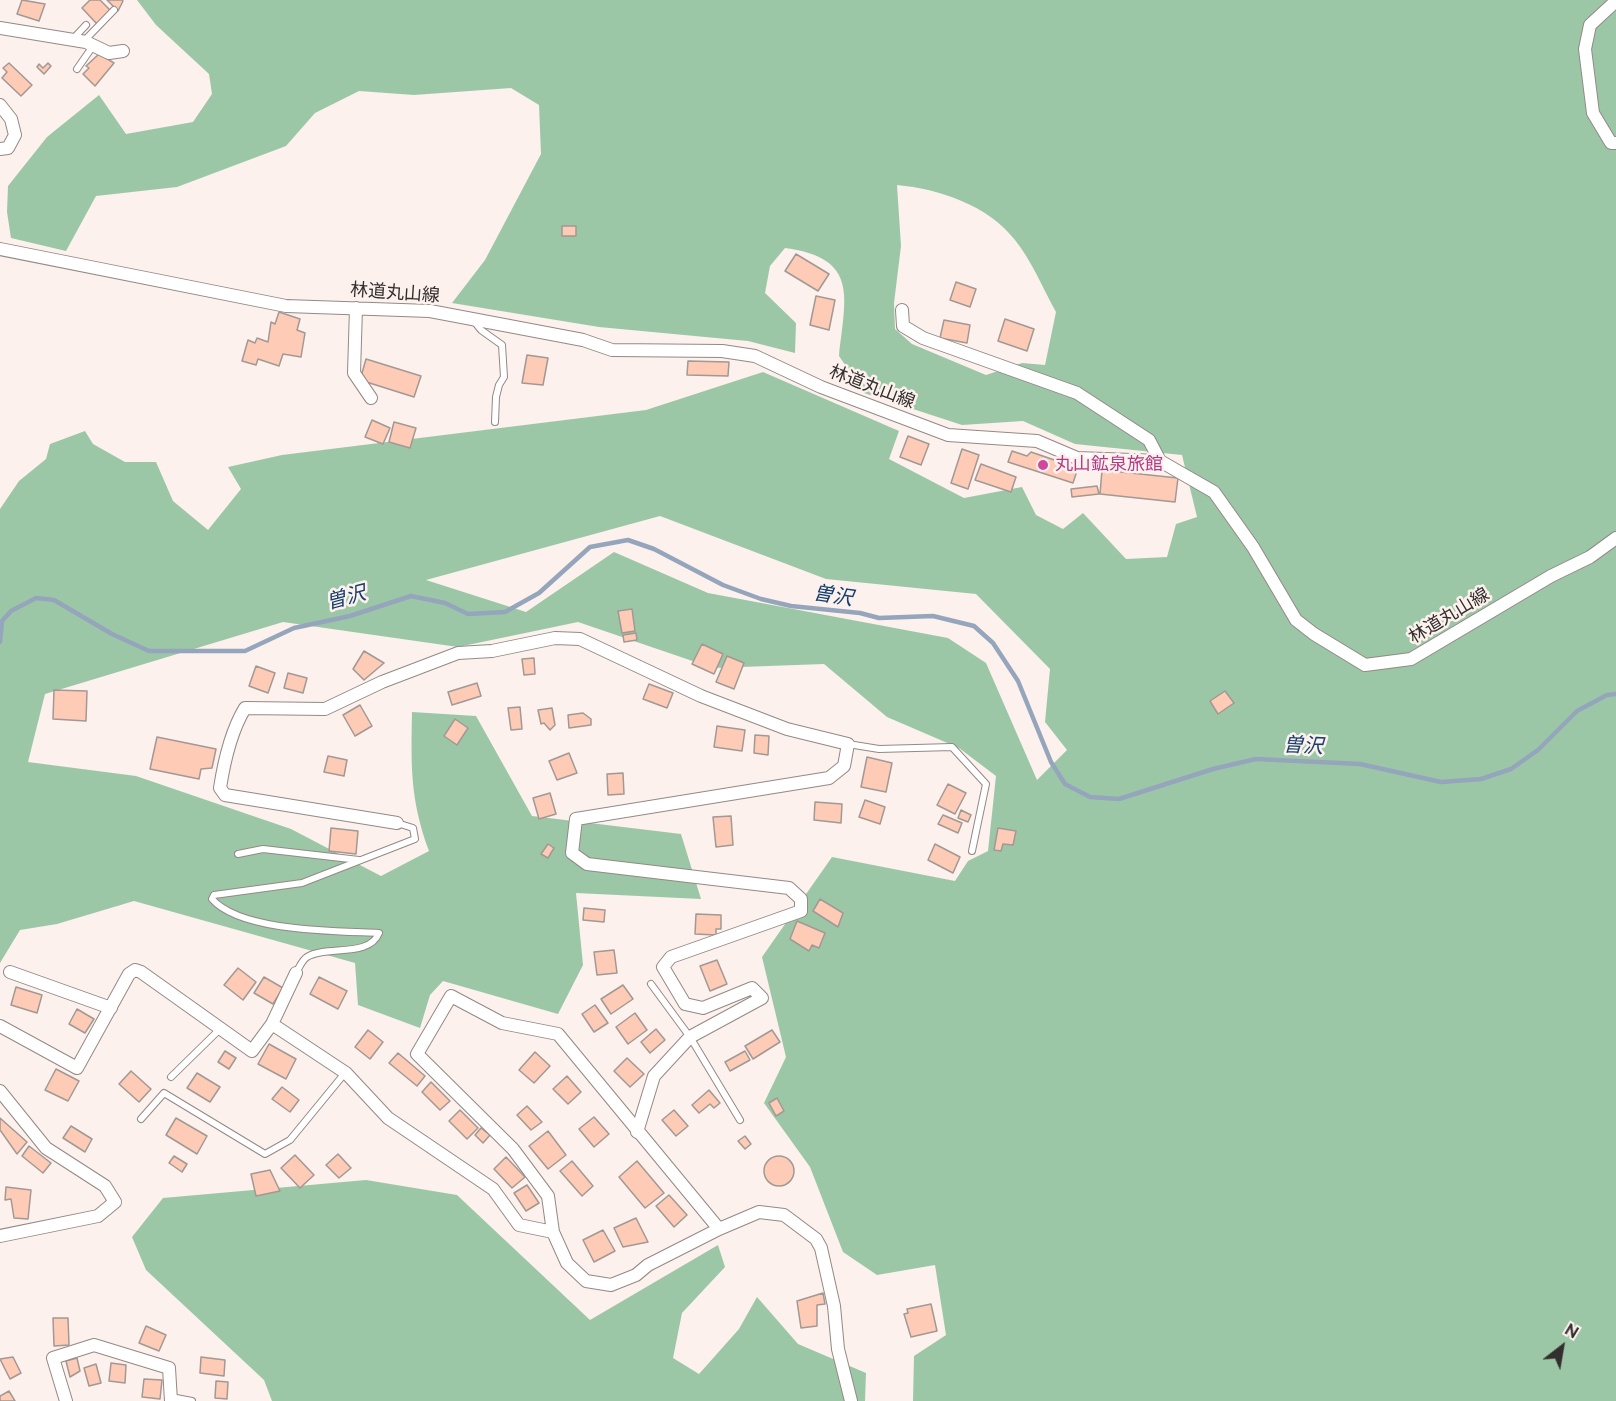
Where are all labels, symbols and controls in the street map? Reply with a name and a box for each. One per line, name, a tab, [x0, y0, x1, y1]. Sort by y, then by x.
street label: 林道丸山線	[349, 279, 441, 307]
street label: 林道丸山線	[826, 361, 918, 413]
place label: 丸山鉱泉旅館	[1055, 454, 1163, 476]
marker: 丸山鉱泉旅館	[1036, 458, 1050, 472]
water label: 曽沢	[324, 581, 368, 615]
water label: 曽沢	[811, 581, 855, 611]
street label: 林道丸山線	[1405, 584, 1493, 648]
water label: 曽沢	[1282, 733, 1324, 759]
north arrow	[1532, 1317, 1592, 1377]
text: N	[1561, 1320, 1582, 1342]

